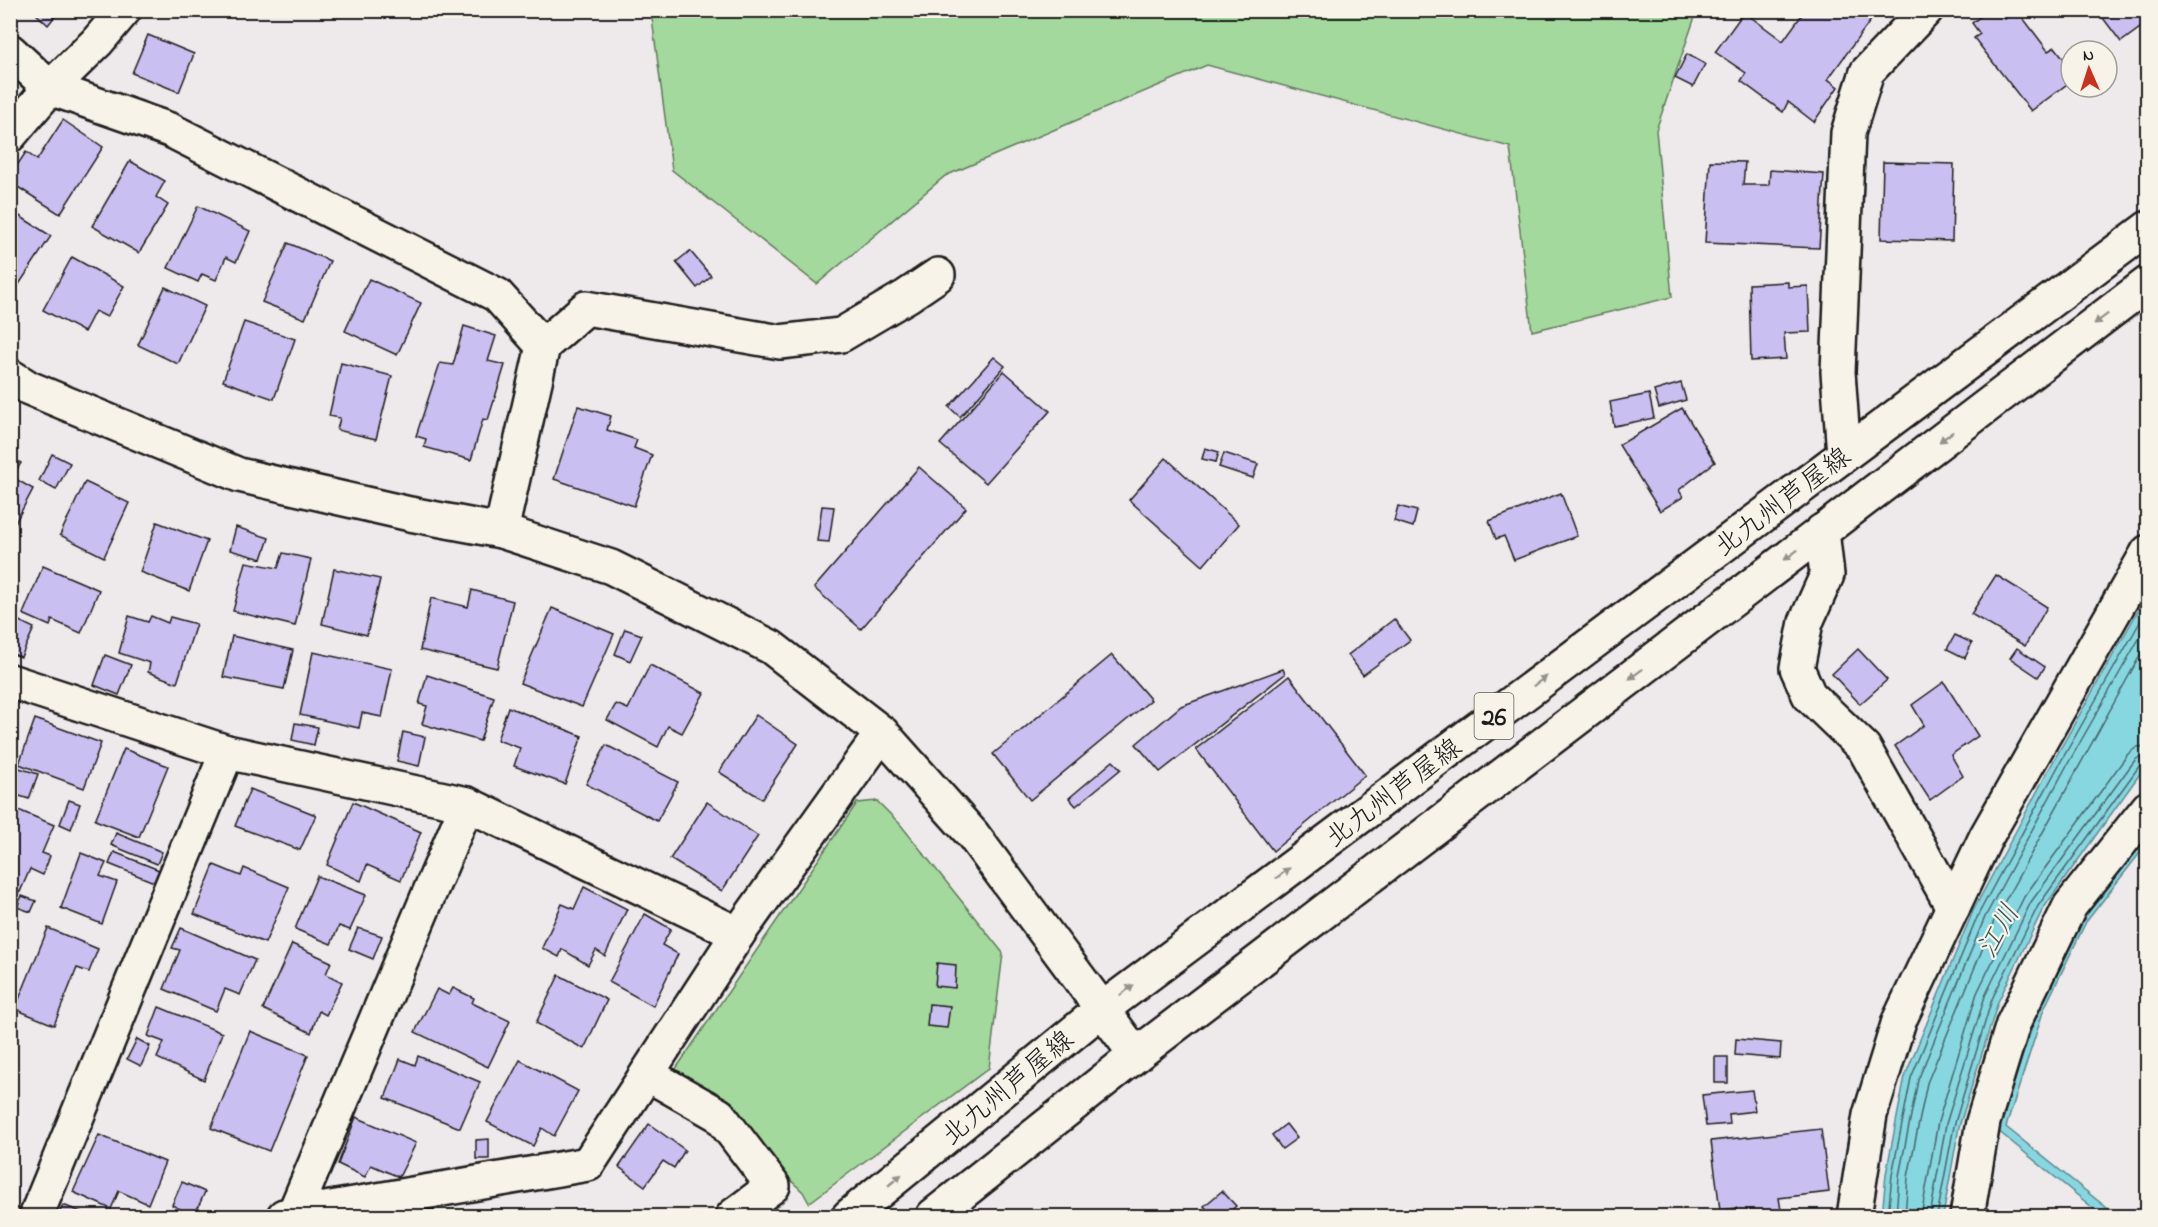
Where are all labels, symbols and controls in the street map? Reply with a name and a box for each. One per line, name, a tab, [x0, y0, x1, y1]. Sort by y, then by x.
north arrow	[2059, 39, 2119, 99]
text: N	[2082, 44, 2095, 68]
one-way arrow	[2093, 312, 2109, 325]
one-way arrow	[1938, 431, 1954, 443]
street label: 北九州芦屋線	[1707, 439, 1860, 567]
one-way arrow	[1783, 549, 1799, 562]
one-way arrow	[1628, 667, 1644, 680]
one-way arrow	[1533, 676, 1548, 688]
road number: 26	[1474, 693, 1514, 739]
street label: 北九州芦屋線	[1318, 730, 1471, 858]
one-way arrow	[1276, 868, 1291, 880]
water label: 江川	[1968, 897, 2032, 966]
one-way arrow	[1119, 984, 1135, 996]
street label: 北九州芦屋線	[934, 1022, 1083, 1156]
one-way arrow	[887, 1174, 902, 1186]

